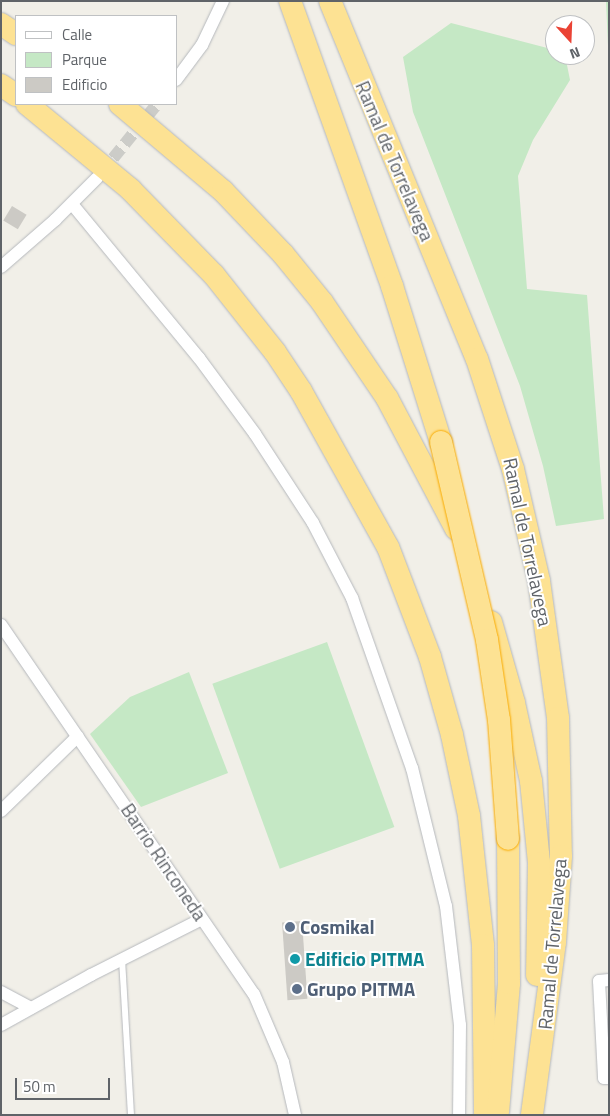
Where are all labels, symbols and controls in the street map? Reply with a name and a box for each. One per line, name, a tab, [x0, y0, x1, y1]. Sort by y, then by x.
legend	[15, 15, 178, 105]
north arrow	[545, 15, 595, 65]
text: Calle	[62, 23, 92, 46]
text: N	[567, 42, 583, 65]
text: Parque	[62, 48, 107, 71]
text: Edificio	[62, 73, 107, 96]
street label: Ramal de Torrelavega	[351, 78, 439, 244]
street label: Ramal de Torrelavega	[499, 456, 557, 628]
street label: Barrio Rinconeda	[116, 799, 212, 925]
street label: Ramal de Torrelavega	[533, 858, 571, 1030]
place label: Cosmikal	[300, 916, 375, 938]
marker: Cosmikal	[284, 921, 296, 933]
place label: Edificio PITMA	[305, 948, 424, 970]
marker: Edificio PITMA	[289, 953, 301, 965]
place label: Grupo PITMA	[307, 978, 415, 1000]
marker: Grupo PITMA	[291, 983, 303, 995]
scale bar	[18, 1068, 112, 1100]
text: 50 m	[23, 1075, 56, 1098]

